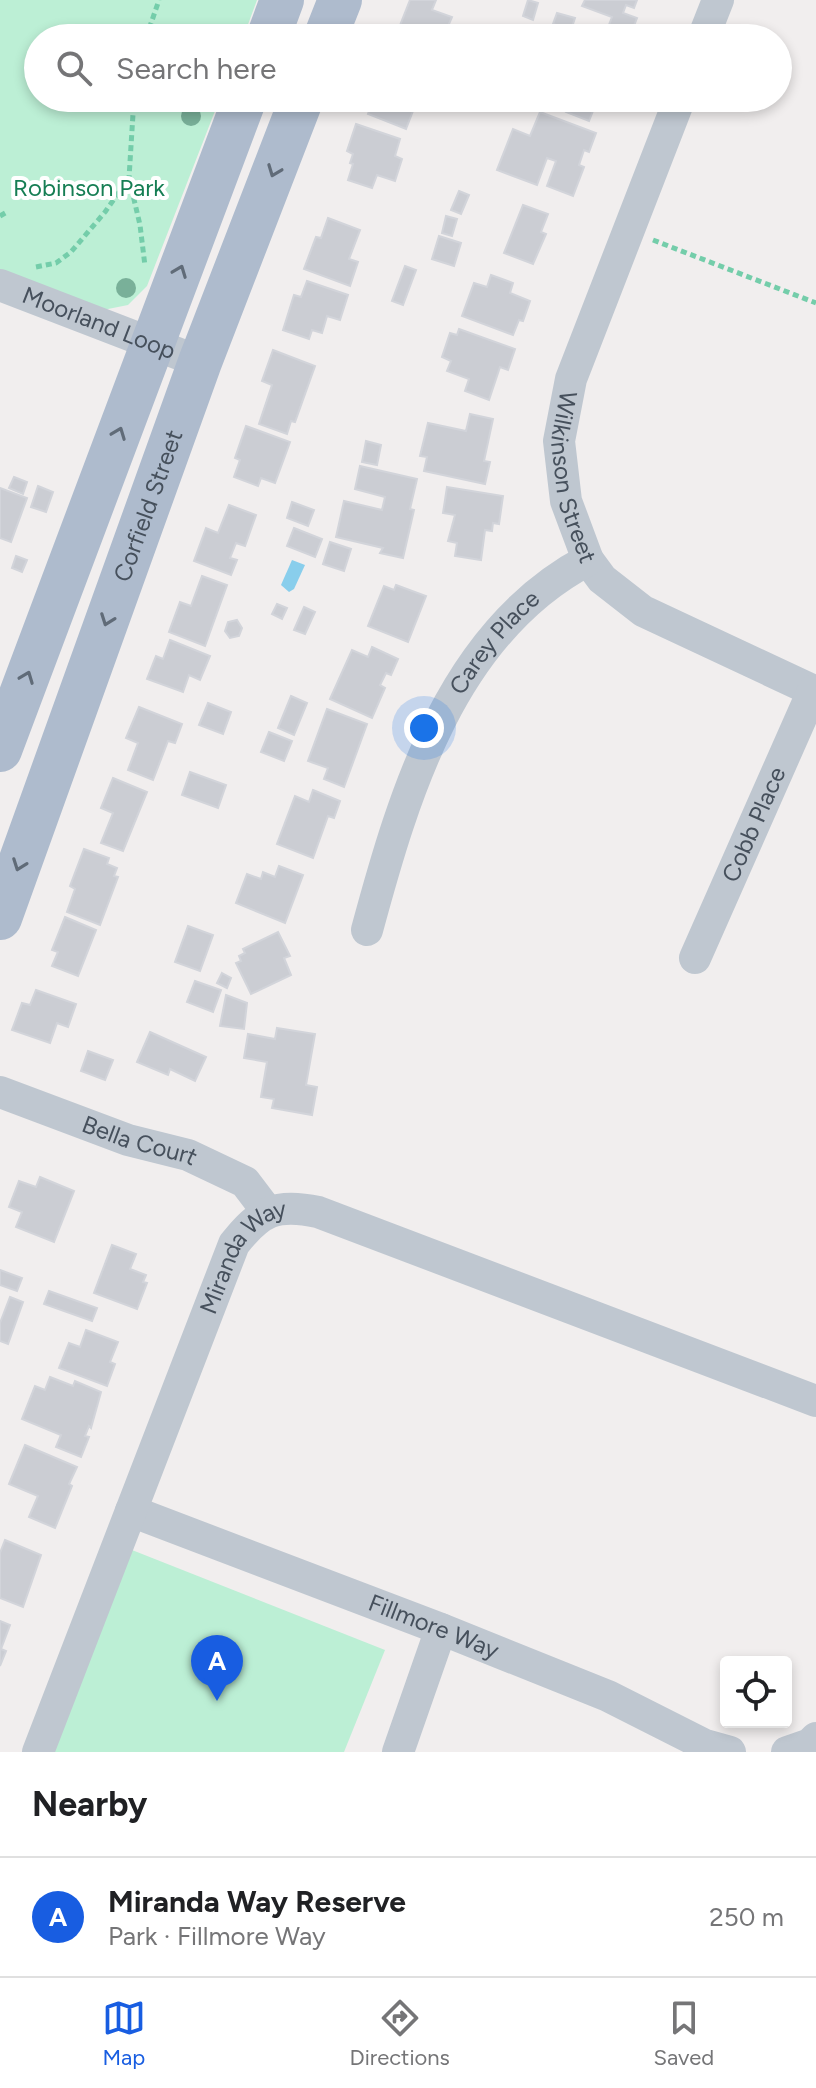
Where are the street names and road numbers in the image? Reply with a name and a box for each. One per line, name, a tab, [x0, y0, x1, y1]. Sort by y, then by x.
street label: Moorland Loop	[18, 280, 180, 365]
street label: Wilkinson Street	[545, 389, 603, 567]
street label: Corfield Street	[107, 426, 188, 586]
street label: Carey Place	[443, 584, 545, 699]
street label: Cobb Place	[715, 762, 792, 886]
street label: Bella Court	[78, 1109, 202, 1171]
street label: Miranda Way	[193, 1194, 289, 1318]
street label: Fillmore Way	[365, 1588, 504, 1665]

